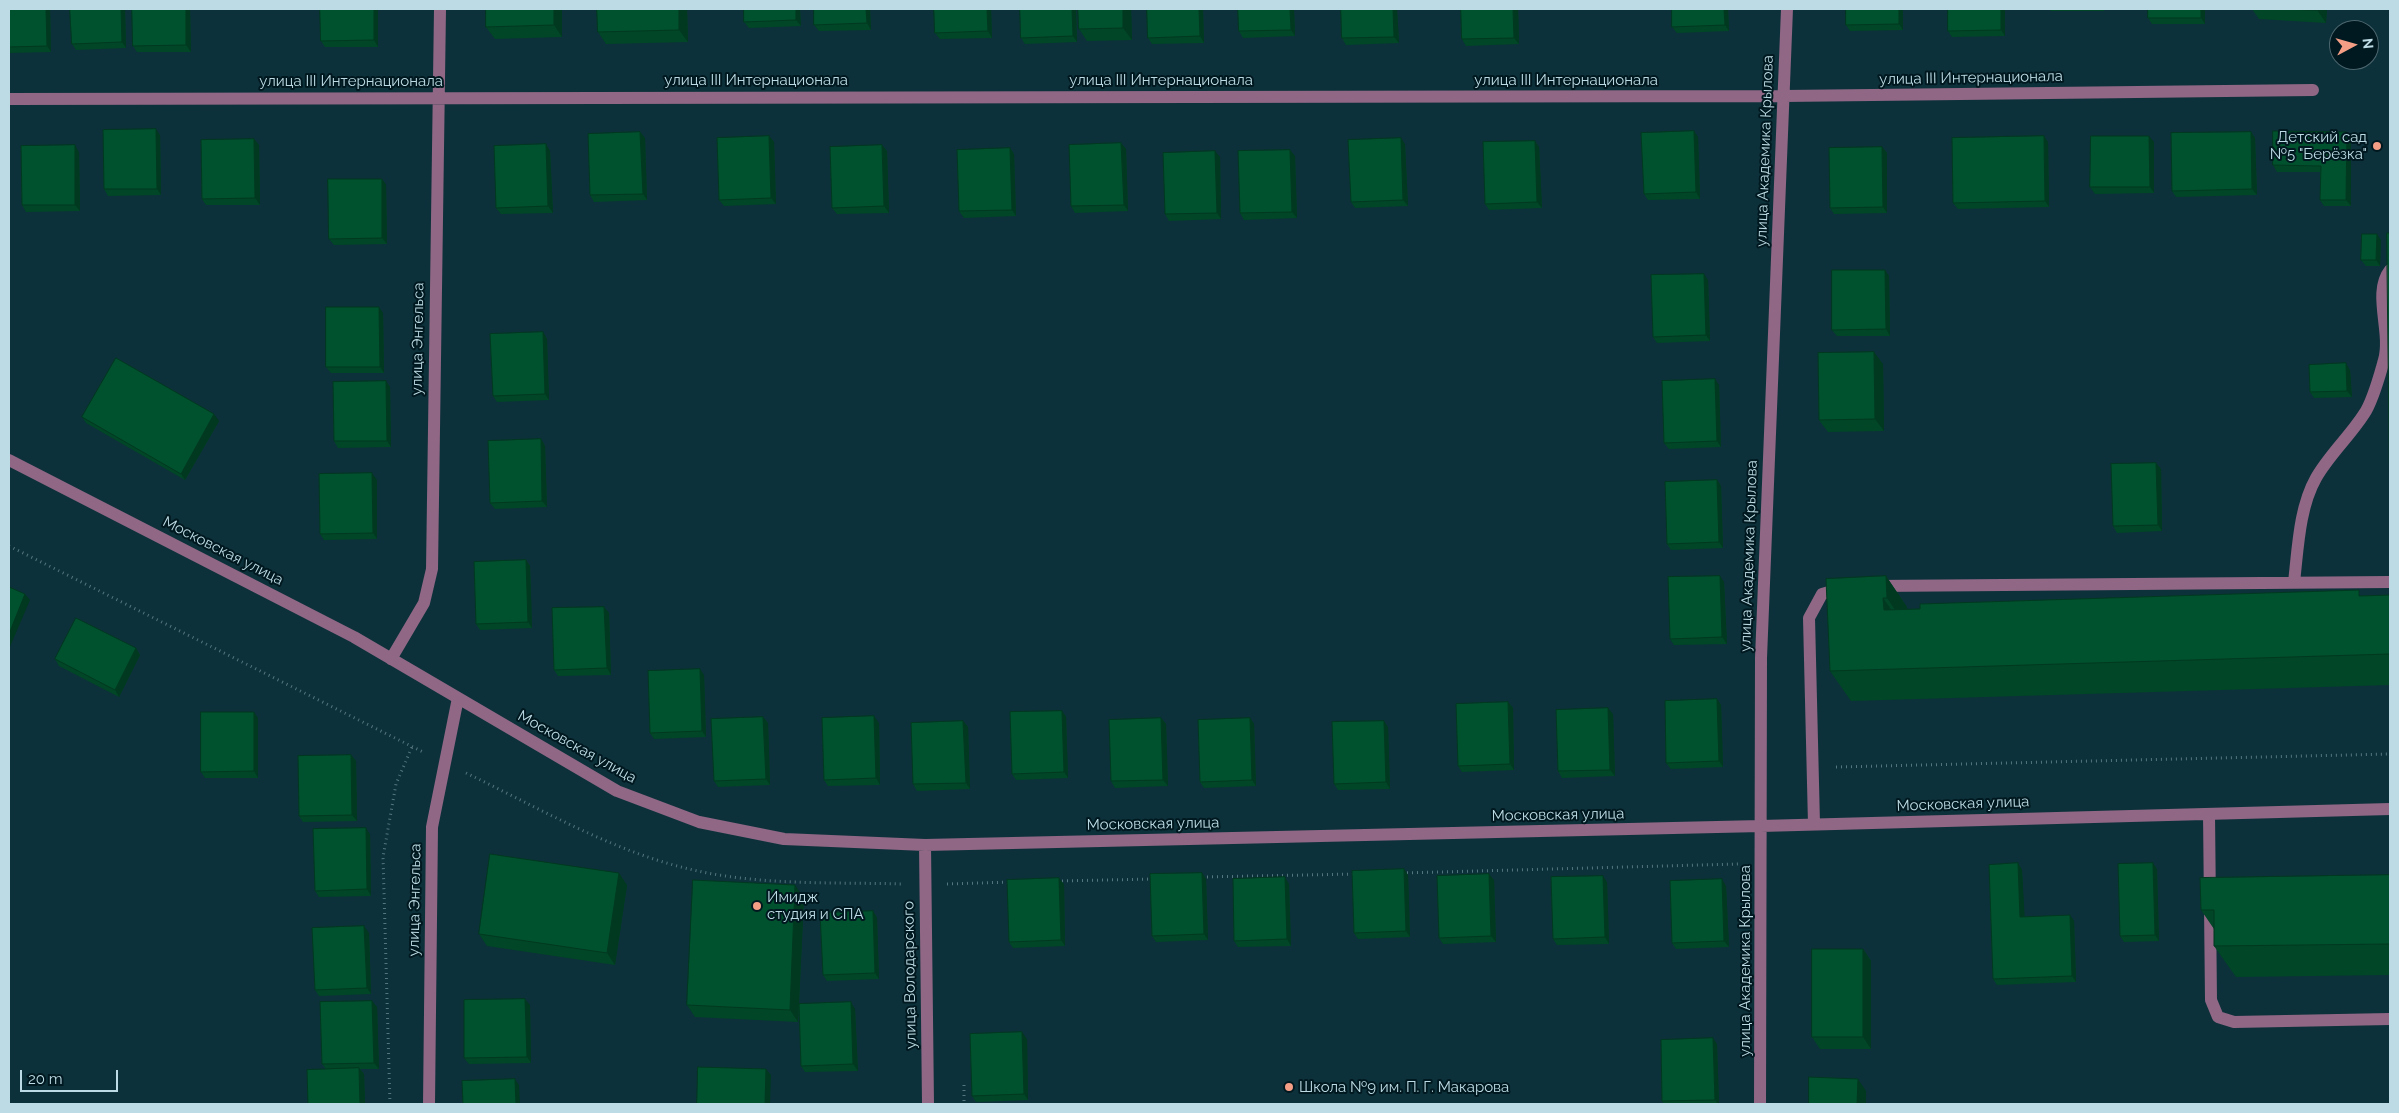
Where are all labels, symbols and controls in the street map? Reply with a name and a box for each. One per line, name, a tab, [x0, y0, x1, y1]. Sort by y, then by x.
north arrow	[2329, 20, 2379, 70]
text: N	[2359, 37, 2376, 50]
street label: улица Академика Крылова	[1753, 55, 1777, 247]
street label: улица III Интернационала	[1879, 67, 2063, 89]
street label: улица III Интернационала	[664, 71, 848, 89]
street label: улица III Интернационала	[1069, 71, 1253, 89]
street label: улица III Интернационала	[1474, 71, 1658, 89]
street label: улица III Интернационала	[259, 72, 443, 90]
place label: Детский сад №5 "Берёзка"	[2270, 128, 2367, 163]
marker: Детский сад №5 "Берёзка"	[2371, 140, 2383, 152]
street label: улица Энгельса	[408, 282, 428, 396]
street label: улица Академика Крылова	[1737, 460, 1761, 652]
street label: Московская улица	[160, 513, 286, 589]
street label: Московская улица	[515, 707, 639, 787]
street label: Московская улица	[1896, 793, 2030, 815]
street label: Московская улица	[1491, 805, 1625, 825]
street label: Московская улица	[1086, 814, 1220, 834]
street label: улица Энгельса	[405, 843, 425, 957]
street label: улица Академика Крылова	[1736, 865, 1754, 1057]
place label: Имидж студия и СПА	[767, 888, 864, 923]
marker: Имидж студия и СПА	[751, 900, 763, 912]
street label: улица Володарского	[900, 901, 920, 1049]
scale bar	[22, 1060, 120, 1092]
text: 20 m	[28, 1070, 63, 1088]
place label: Школа №9 им. П. Г. Макарова	[1299, 1078, 1509, 1096]
marker: Школа №9 им. П. Г. Макарова	[1283, 1081, 1295, 1093]

